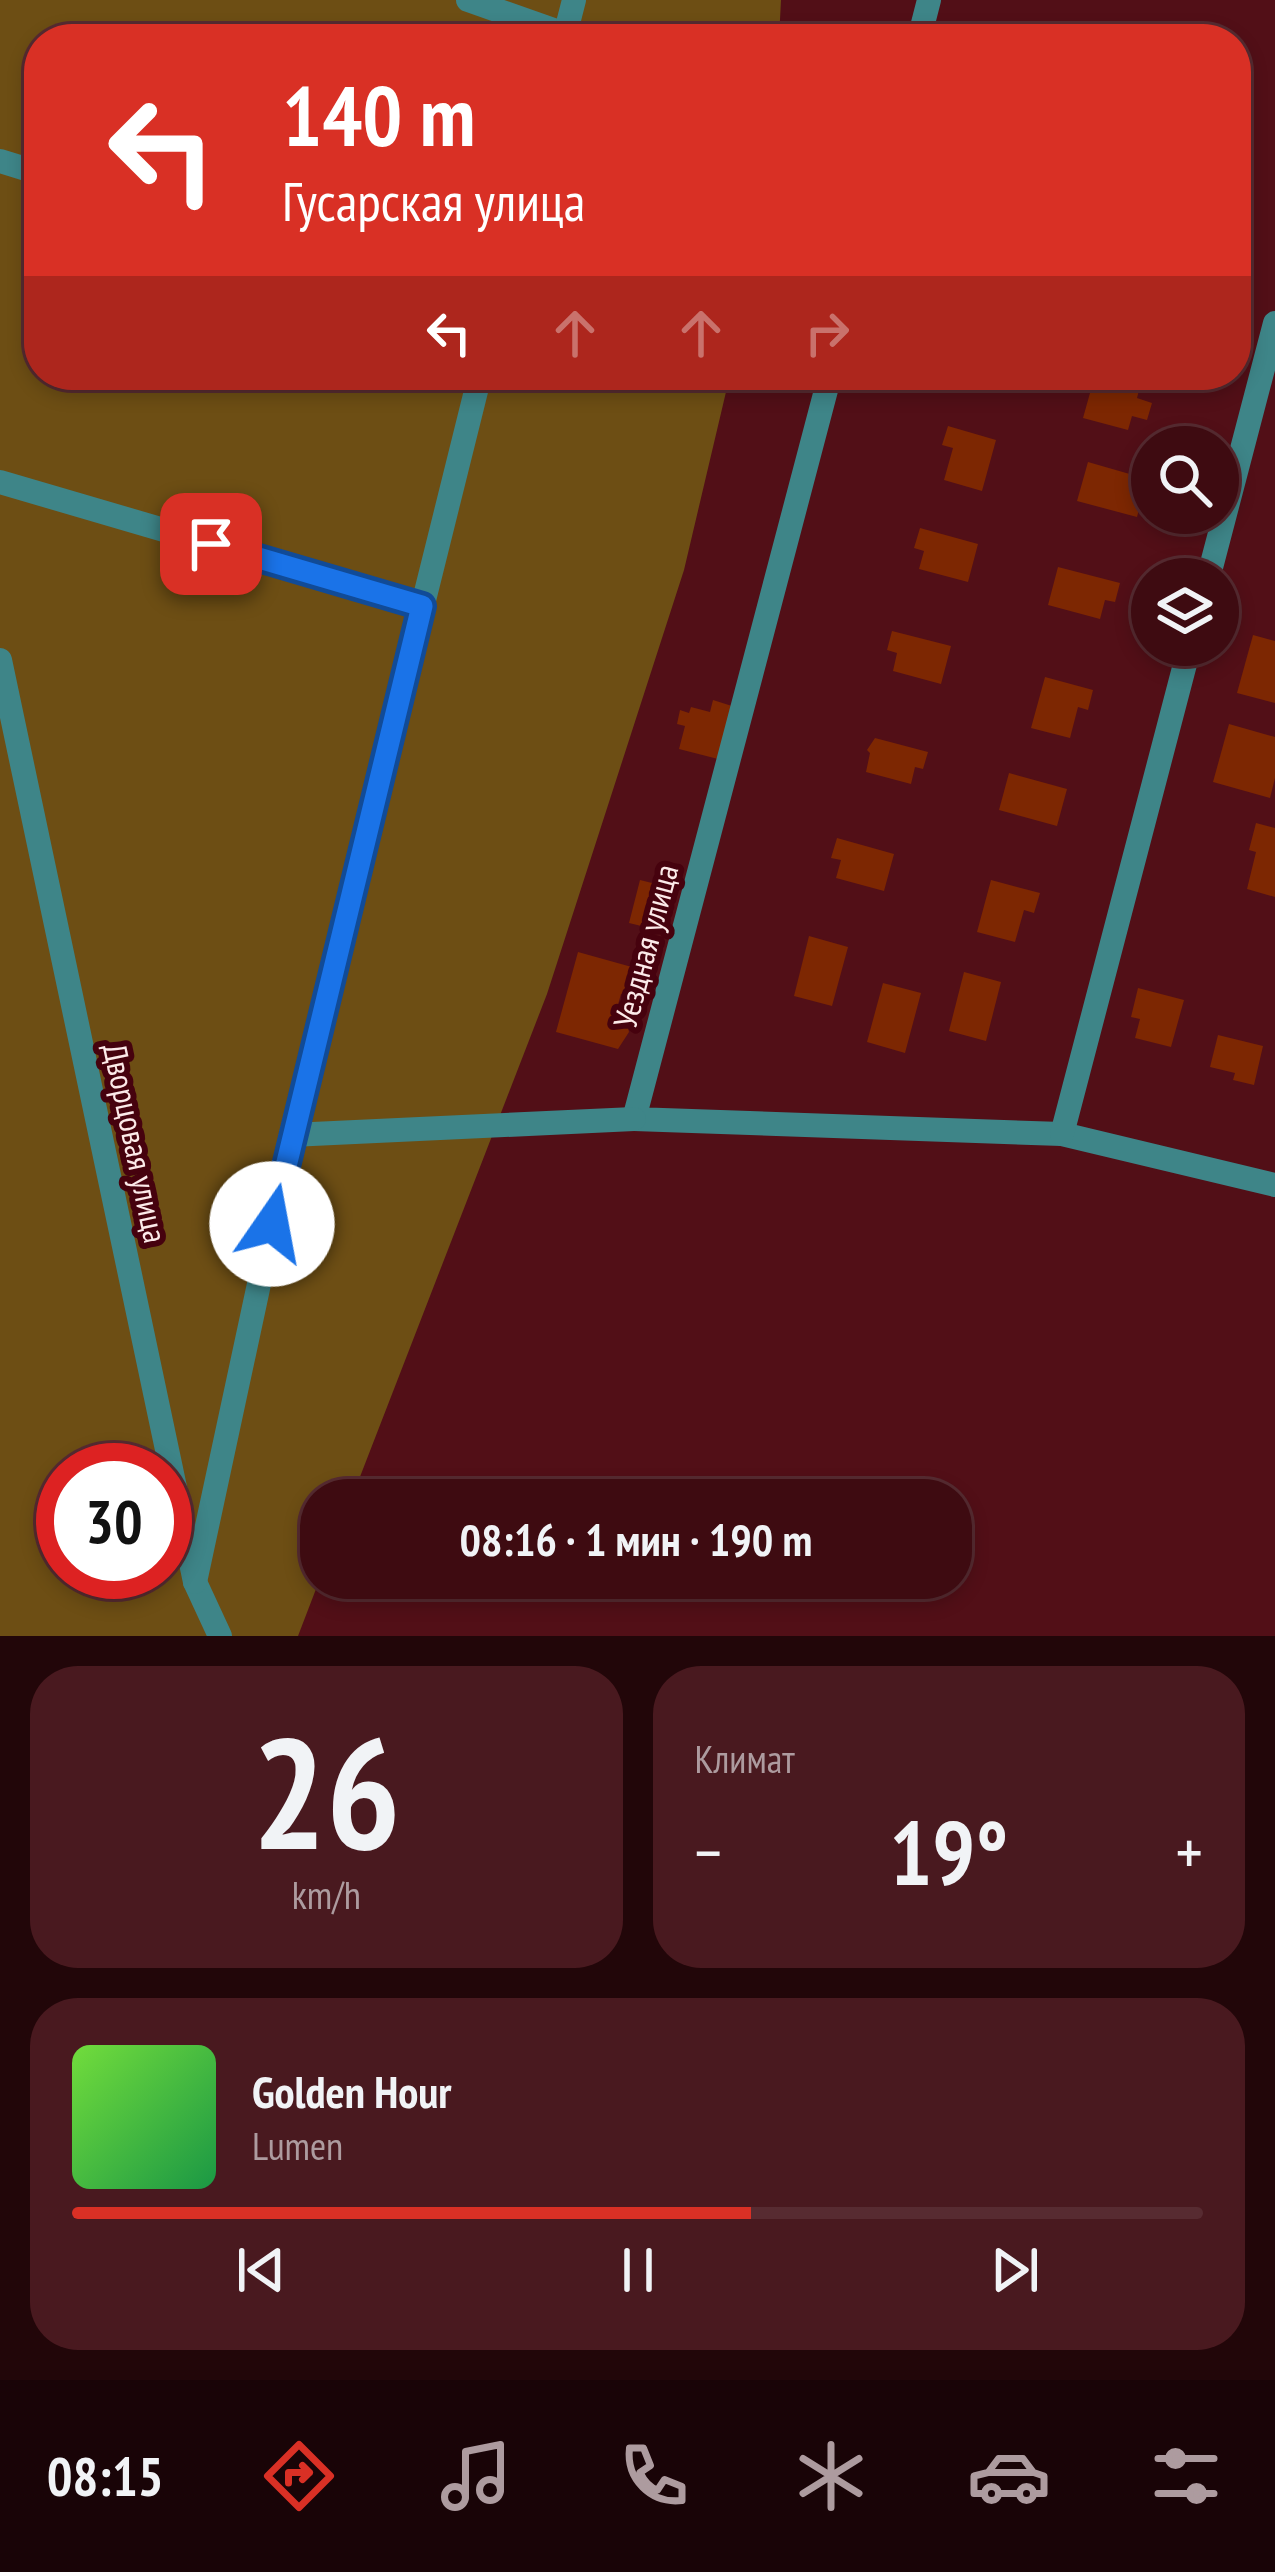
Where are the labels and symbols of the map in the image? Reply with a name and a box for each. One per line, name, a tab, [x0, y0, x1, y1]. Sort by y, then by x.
pin	[160, 493, 262, 595]
street label: Уездная улица	[603, 860, 687, 1032]
street label: Дворцовая улица	[94, 1040, 178, 1246]
position arrow	[209, 1161, 335, 1287]
speed limit sign: 30	[36, 1443, 192, 1599]

